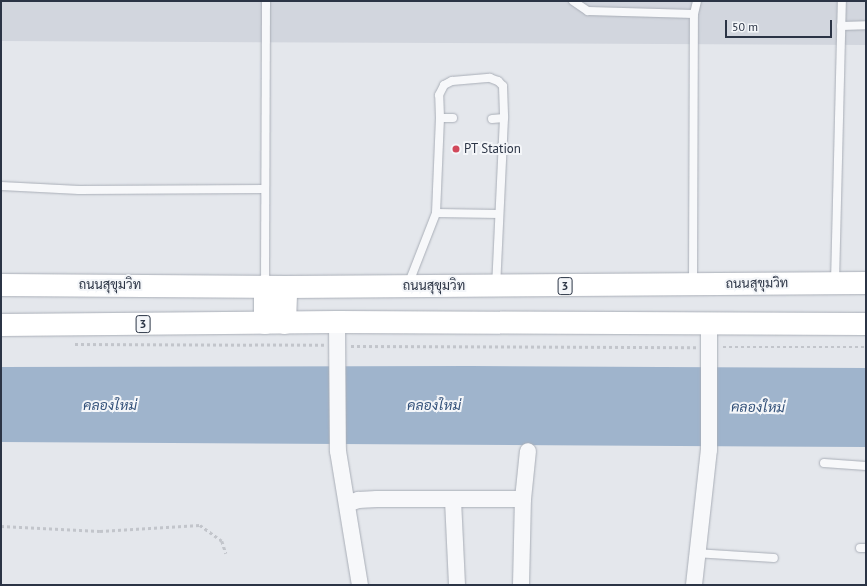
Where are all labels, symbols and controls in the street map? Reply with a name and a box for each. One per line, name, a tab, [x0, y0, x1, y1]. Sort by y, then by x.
scale bar	[727, 12, 834, 38]
text: 50 m	[732, 19, 758, 34]
place label: PT Station	[464, 141, 521, 157]
marker: PT Station	[451, 144, 461, 154]
road number: 3	[557, 276, 573, 296]
street label: ถนนสุขุมวิท	[726, 276, 788, 292]
street label: ถนนสุขุมวิท	[79, 277, 141, 293]
street label: ถนนสุขุมวิท	[403, 278, 465, 294]
road number: 3	[135, 314, 151, 334]
water label: คลองใหม่	[83, 397, 137, 413]
water label: คลองใหม่	[407, 397, 461, 413]
water label: คลองใหม่	[731, 398, 785, 416]

